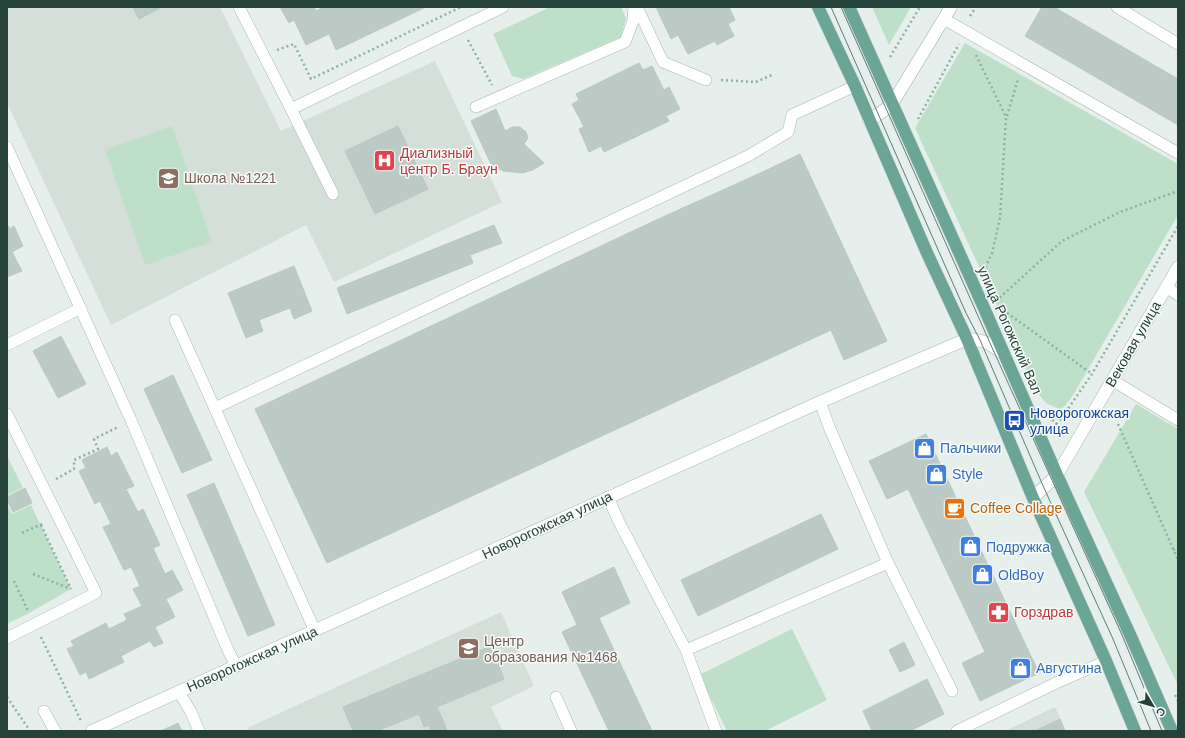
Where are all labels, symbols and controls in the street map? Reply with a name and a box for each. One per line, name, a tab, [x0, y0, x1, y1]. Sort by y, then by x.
place label: Диализный центр Б. Браун	[400, 145, 498, 177]
hospital icon: Диализный центр Б. Браун	[372, 148, 398, 174]
school or university icon: Школа №1221	[155, 165, 181, 191]
place label: Школа №1221	[184, 170, 277, 186]
street label: улица Рогожский Вал	[974, 263, 1046, 397]
street label: Вековая улица	[1102, 298, 1164, 390]
place label: Новорогожская улица	[1030, 405, 1129, 437]
bus stop icon: Новорогожская улица	[1002, 408, 1028, 434]
shop icon: Пальчики	[912, 435, 938, 461]
place label: Пальчики	[940, 440, 1001, 456]
shop icon: Style	[924, 461, 950, 487]
place label: Style	[952, 466, 983, 482]
street label: Новорогожская улица	[479, 488, 615, 562]
cafe icon: Coffee Collage	[941, 495, 967, 521]
place label: Coffee Collage	[970, 500, 1063, 516]
shop icon: Подружка	[958, 534, 984, 560]
place label: Подружка	[986, 539, 1050, 555]
shop icon: OldBoy	[969, 562, 995, 588]
place label: OldBoy	[998, 567, 1044, 583]
pharmacy icon: Горздрав	[985, 599, 1011, 625]
place label: Горздрав	[1014, 604, 1073, 620]
street label: Новорогожская улица	[184, 623, 320, 695]
place label: Центр образования №1468	[484, 633, 618, 665]
school or university icon: Центр образования №1468	[455, 636, 481, 662]
shop icon: Августина	[1008, 655, 1034, 681]
place label: Августина	[1036, 660, 1102, 676]
north arrow	[1133, 686, 1173, 726]
text: С	[1154, 705, 1168, 719]

